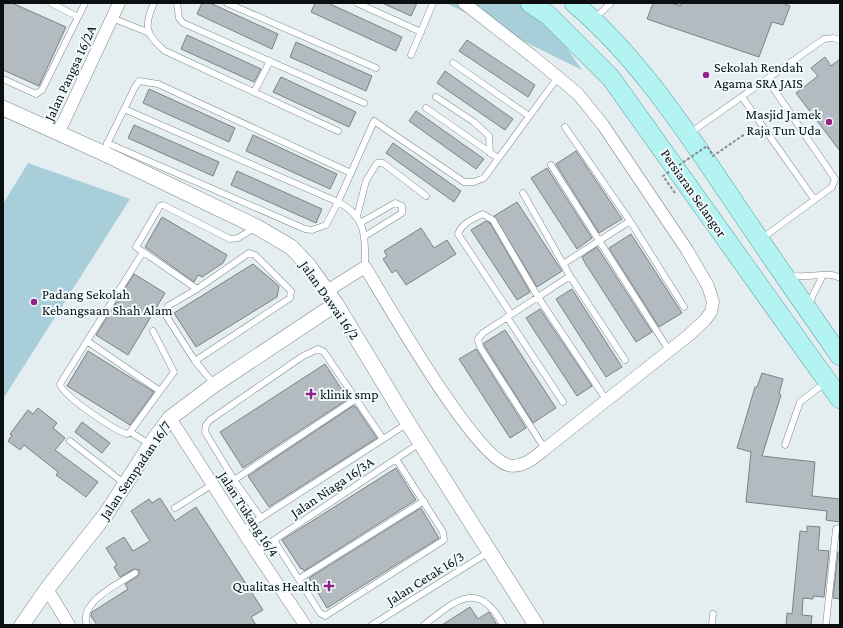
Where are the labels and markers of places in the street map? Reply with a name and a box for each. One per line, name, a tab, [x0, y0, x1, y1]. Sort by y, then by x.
place label: Sekolah Rendah Agama SRA JAIS	[714, 59, 804, 91]
marker: Sekolah Rendah Agama SRA JAIS	[701, 70, 711, 80]
place label: Masjid Jamek Raja Tun Uda	[746, 106, 822, 139]
marker: Masjid Jamek Raja Tun Uda	[824, 117, 834, 127]
place label: Padang Sekolah Kebangsaan Shah Alam	[42, 286, 173, 318]
marker: Padang Sekolah Kebangsaan Shah Alam	[29, 297, 39, 307]
place label: klinik smp	[320, 386, 379, 402]
marker: klinik smp	[305, 388, 317, 400]
place label: Qualitas Health	[233, 578, 320, 594]
marker: Qualitas Health	[323, 580, 335, 592]

